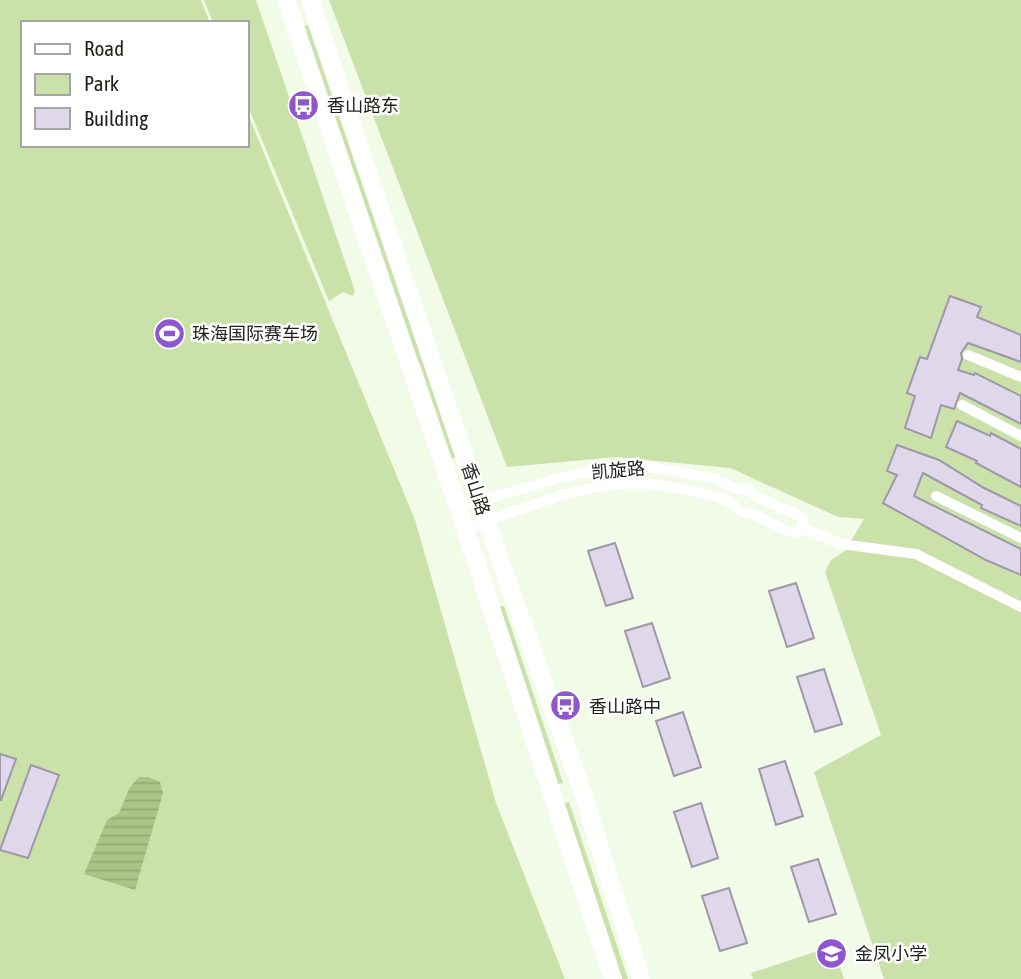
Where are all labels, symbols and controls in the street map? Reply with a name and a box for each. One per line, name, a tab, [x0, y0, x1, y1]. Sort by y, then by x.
legend	[21, 21, 248, 147]
text: Road	[84, 36, 124, 60]
text: Park	[84, 71, 119, 95]
bus stop icon: 香山路东	[287, 88, 321, 122]
place label: 香山路东	[327, 95, 399, 116]
text: Building	[84, 106, 148, 130]
sports icon: 珠海国际赛车场	[152, 316, 186, 350]
place label: 珠海国际赛车场	[192, 323, 318, 344]
street label: 凯旋路	[590, 457, 646, 483]
street label: 香山路	[458, 460, 494, 518]
bus stop icon: 香山路中	[549, 689, 583, 723]
place label: 香山路中	[589, 696, 661, 717]
school or university icon: 金凤小学	[815, 936, 849, 970]
place label: 金凤小学	[855, 943, 927, 964]

